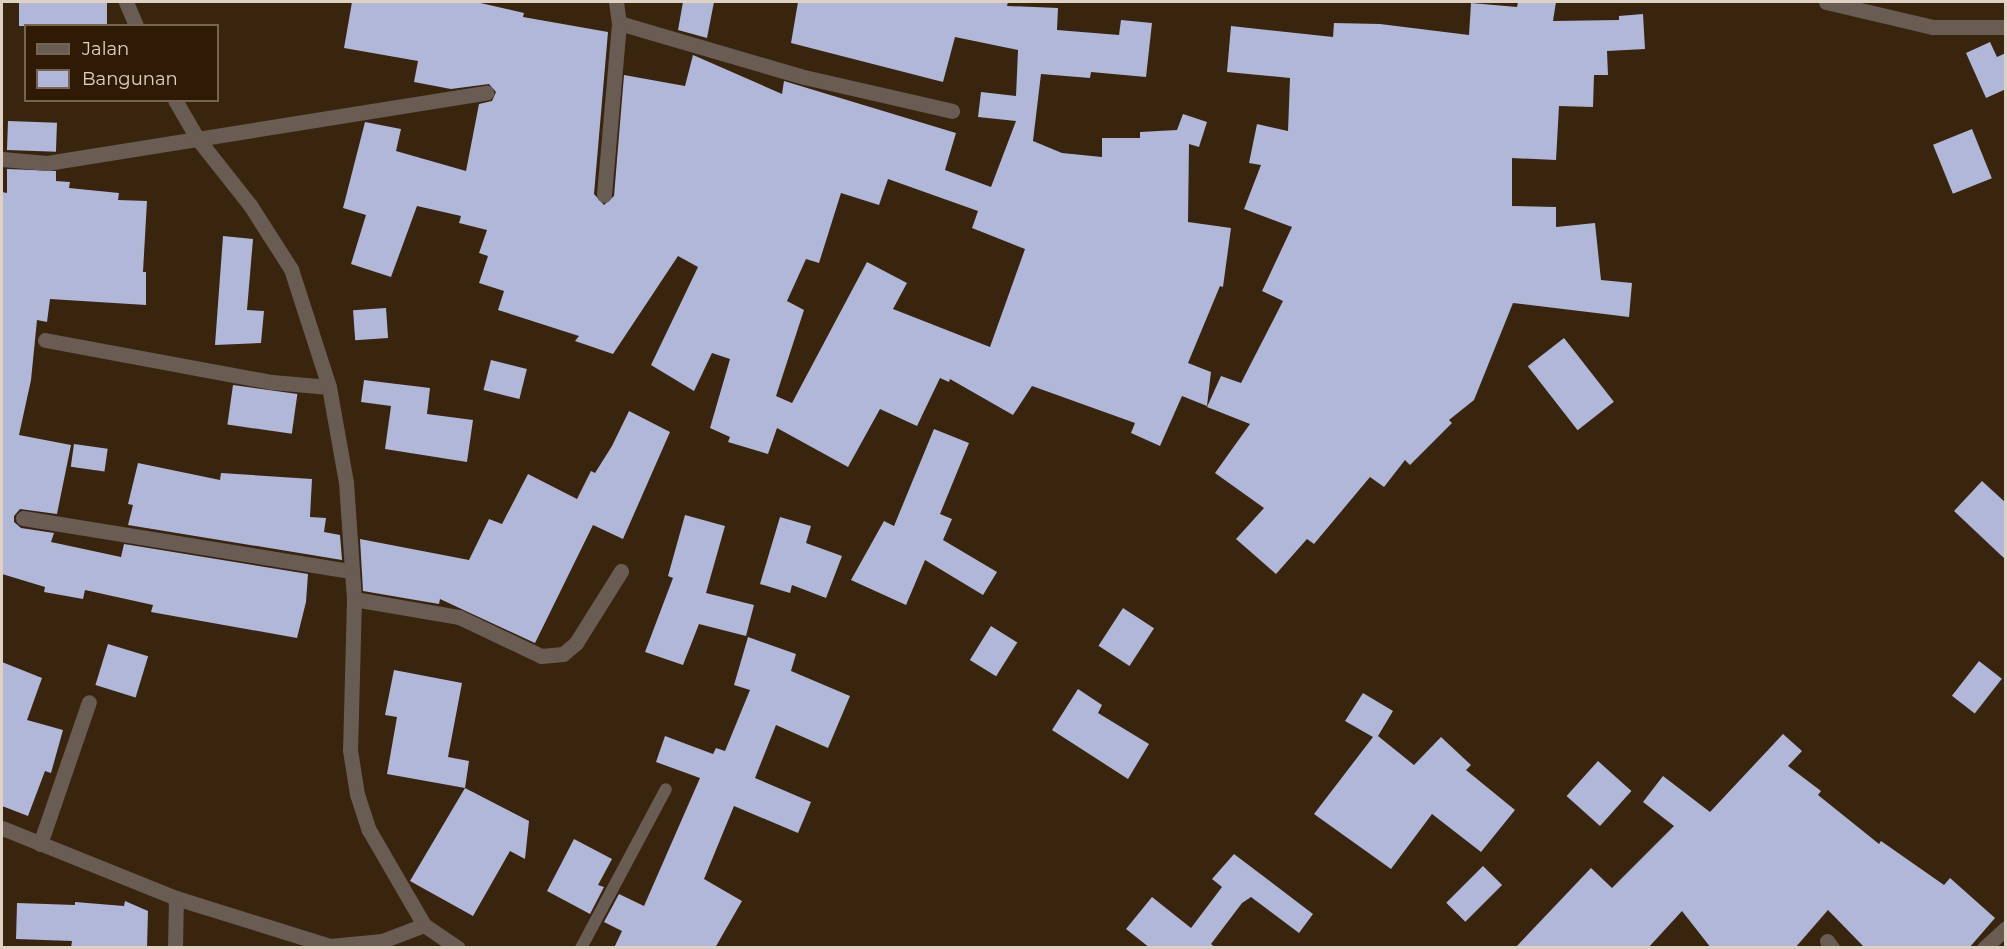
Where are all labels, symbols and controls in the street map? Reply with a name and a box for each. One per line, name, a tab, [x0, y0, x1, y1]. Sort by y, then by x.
legend	[24, 24, 219, 102]
text: Jalan	[82, 38, 129, 60]
text: Bangunan	[82, 68, 178, 90]

